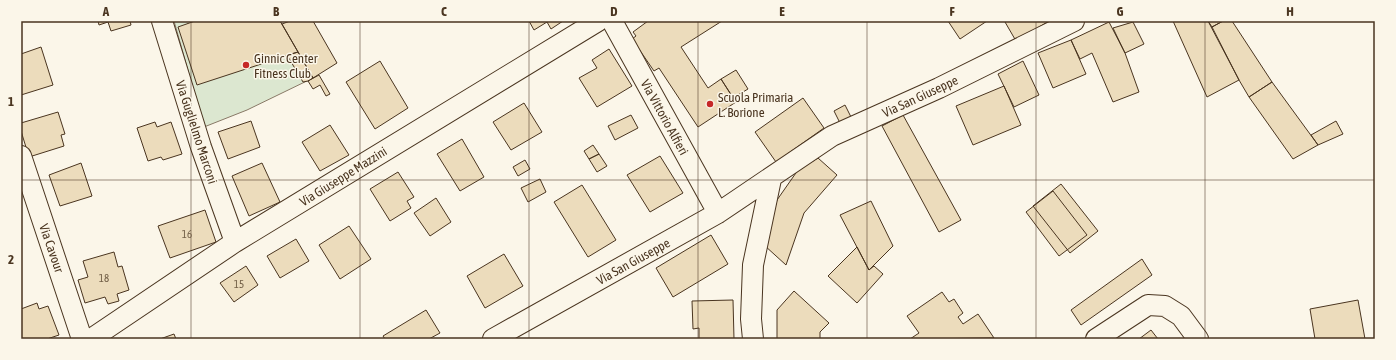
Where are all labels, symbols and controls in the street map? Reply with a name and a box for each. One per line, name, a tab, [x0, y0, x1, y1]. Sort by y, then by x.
text: A	[102, 4, 110, 19]
text: B	[273, 4, 280, 19]
text: C	[441, 4, 447, 19]
text: D	[610, 4, 618, 19]
text: E	[779, 4, 785, 19]
text: F	[949, 4, 955, 19]
text: G	[1117, 4, 1124, 19]
text: H	[1286, 4, 1294, 19]
place label: Ginnic Center Fitness Club	[254, 51, 318, 81]
marker: Ginnic Center Fitness Club	[241, 60, 251, 70]
street label: Via San Giuseppe	[880, 72, 960, 121]
street label: Via Vittorio Alfieri	[638, 77, 691, 158]
street label: Via Guglielmo Marconi	[173, 79, 220, 186]
place label: Scuola Primaria L. Borione	[718, 90, 793, 120]
text: 1	[8, 94, 14, 109]
marker: Scuola Primaria L. Borione	[705, 99, 715, 109]
street label: Via Giuseppe Mazzini	[297, 143, 390, 209]
street label: Via Cavour	[36, 222, 67, 275]
house number: 16	[182, 228, 192, 240]
street label: Via San Giuseppe	[594, 235, 673, 288]
text: 2	[8, 252, 14, 267]
house number: 18	[99, 272, 109, 284]
house number: 15	[234, 278, 244, 290]

